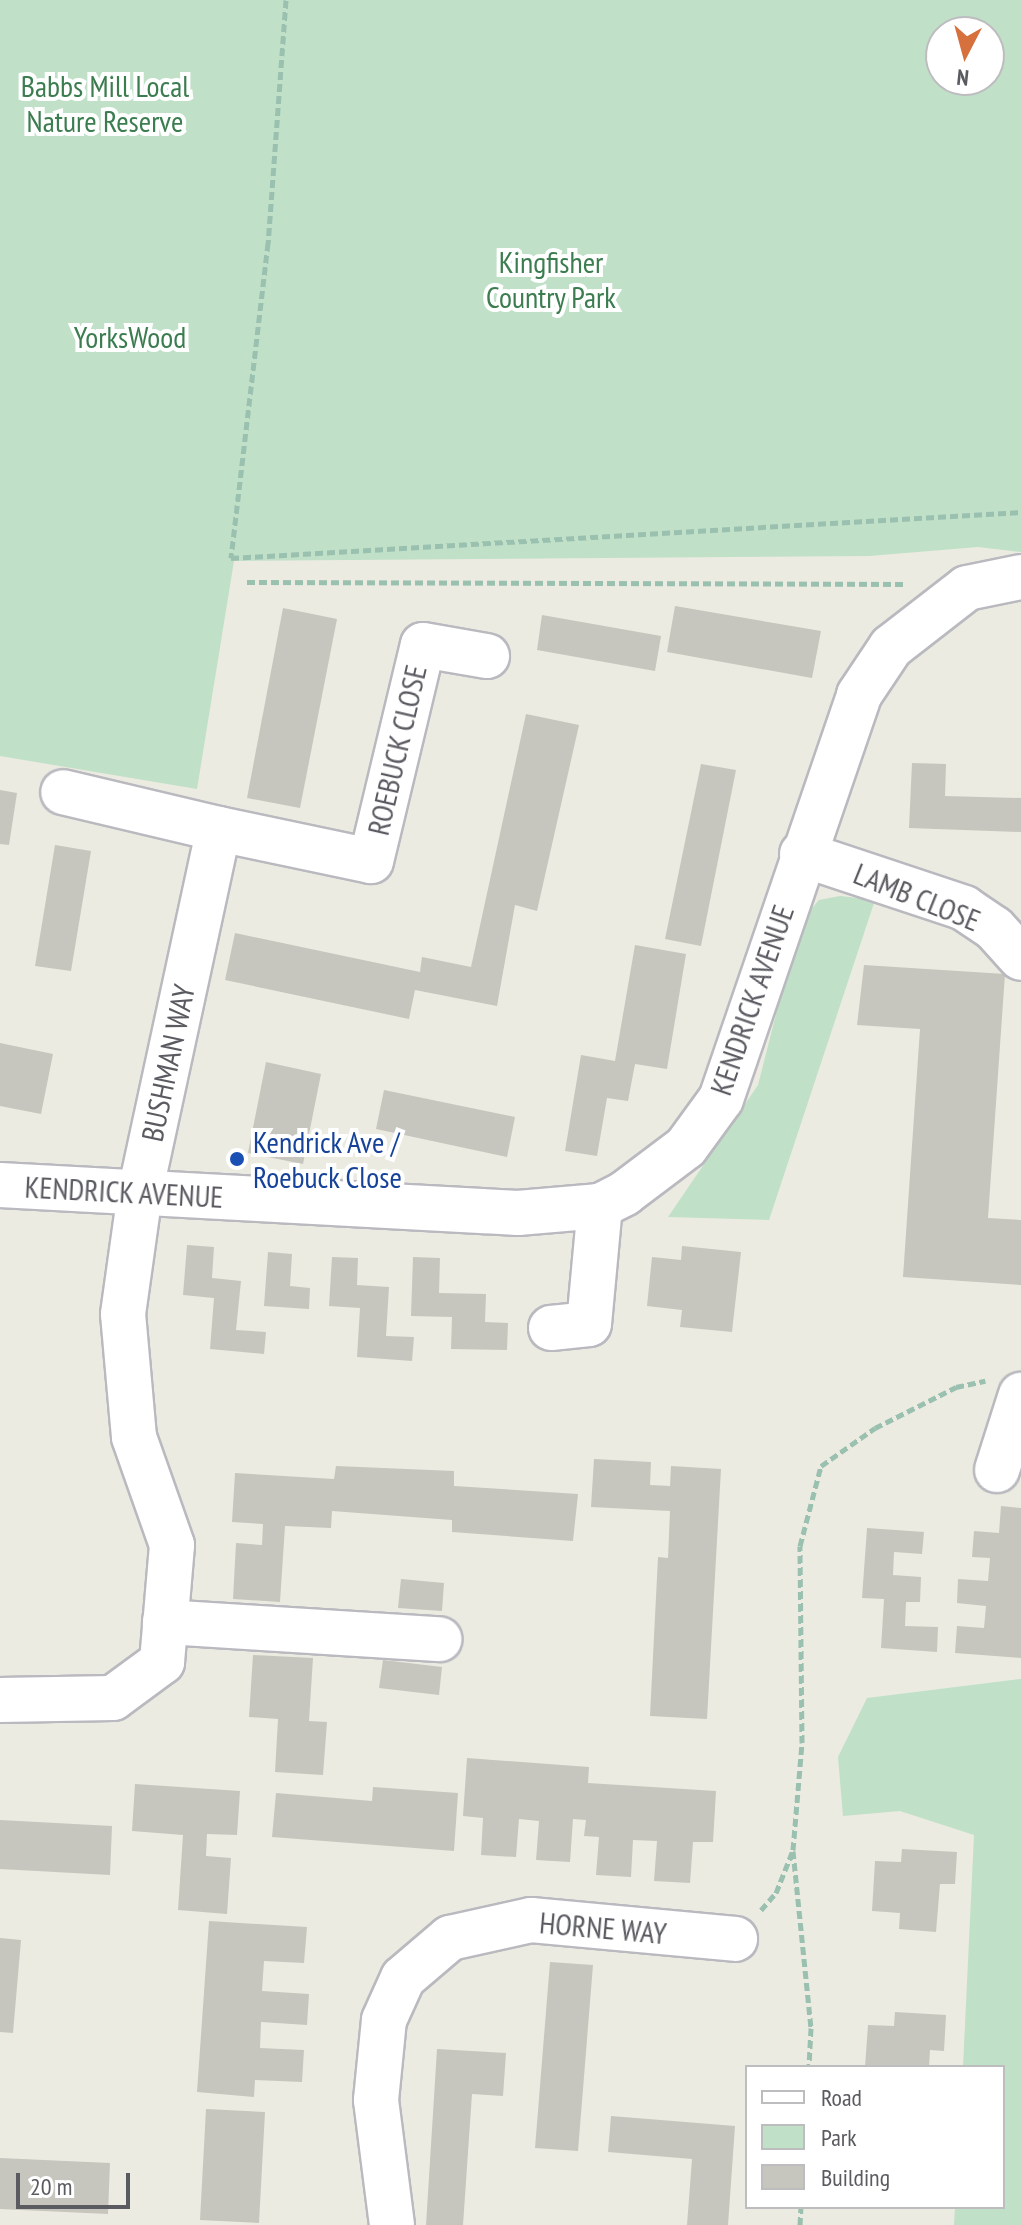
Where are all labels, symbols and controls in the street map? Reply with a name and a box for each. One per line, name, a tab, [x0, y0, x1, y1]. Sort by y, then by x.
north arrow	[925, 16, 1005, 96]
text: N	[955, 63, 970, 92]
park label: Babbs Mill Local Nature Reserve	[21, 68, 189, 138]
park label: Kingfisher Country Park	[486, 244, 616, 314]
park label: YorksWood	[74, 319, 186, 355]
street label: ROEBUCK CLOSE	[360, 661, 434, 839]
street label: LAMB CLOSE	[849, 855, 985, 939]
street label: KENDRICK AVENUE	[702, 899, 802, 1101]
street label: BUSHMAN WAY	[134, 981, 202, 1145]
place label: Kendrick Ave / Roebuck Close	[253, 1124, 403, 1194]
marker: Kendrick Ave / Roebuck Close	[228, 1150, 246, 1168]
street label: KENDRICK AVENUE	[23, 1169, 225, 1215]
street label: HORNE WAY	[538, 1904, 668, 1952]
legend	[745, 2065, 1005, 2209]
text: Road	[821, 2082, 862, 2113]
text: Park	[821, 2122, 857, 2153]
scale bar	[20, 2157, 134, 2207]
text: Building	[821, 2162, 890, 2193]
text: 20 m	[30, 2171, 72, 2202]

